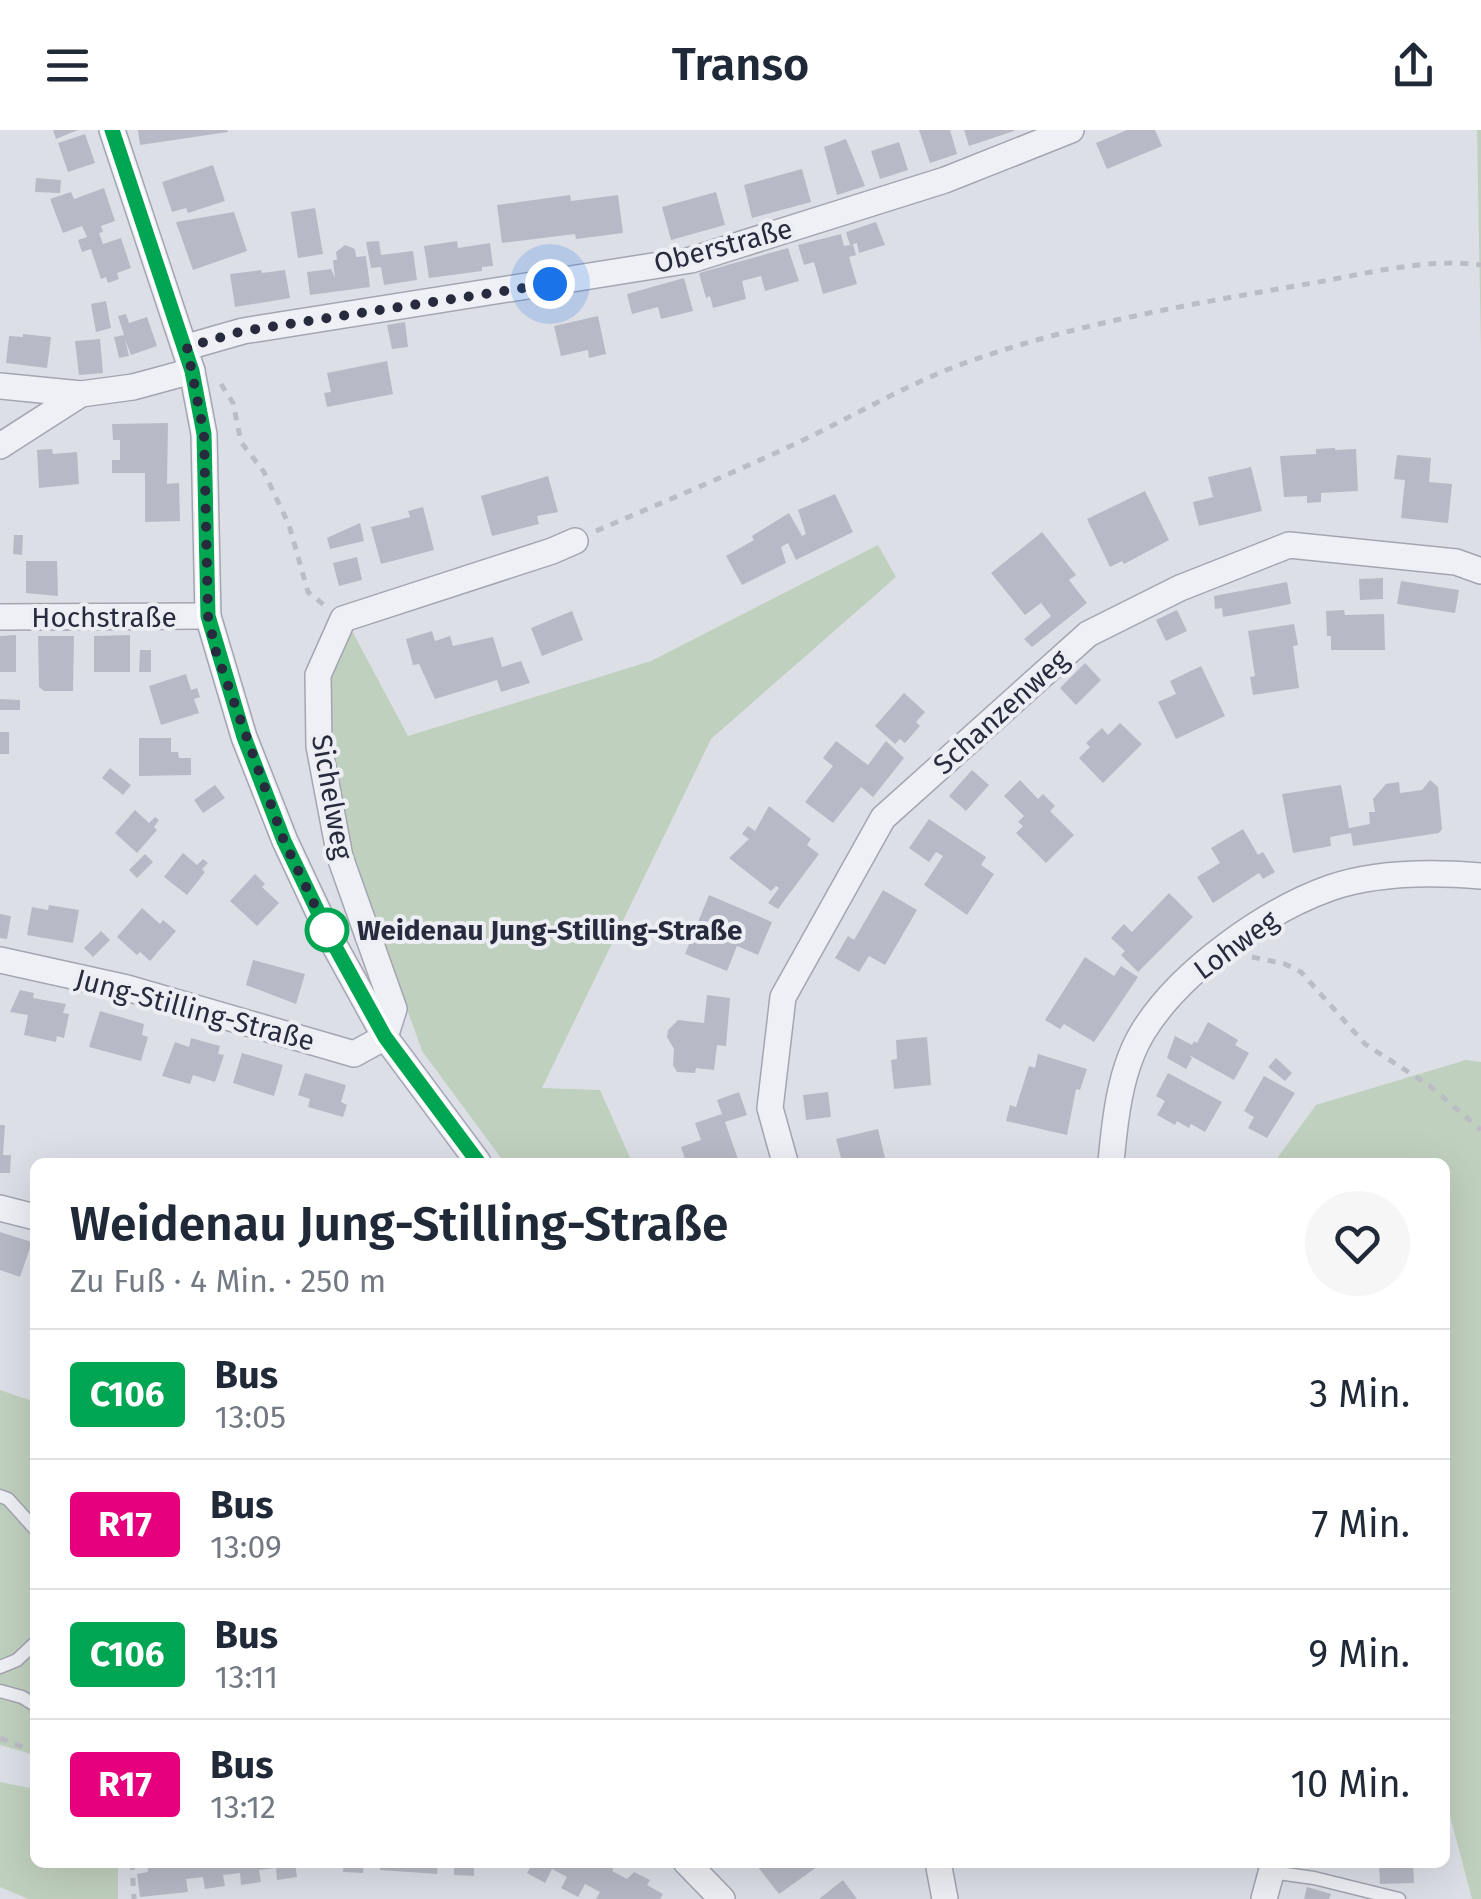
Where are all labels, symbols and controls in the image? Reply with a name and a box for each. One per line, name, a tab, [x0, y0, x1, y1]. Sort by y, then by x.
icon: menu	[40, 38, 95, 93]
text: Transo	[672, 38, 809, 92]
icon: share	[1386, 38, 1441, 93]
street label: Oberstraße	[650, 212, 796, 280]
your location	[525, 259, 575, 309]
street label: Hochstraße	[31, 601, 177, 634]
street label: Schanzenweg	[927, 642, 1076, 781]
street label: Sichelweg	[305, 732, 359, 862]
street label: Lohweg	[1188, 903, 1285, 987]
marker: Weidenau Jung-Stilling-Straße	[306, 909, 348, 951]
place label: Weidenau Jung-Stilling-Straße	[357, 914, 743, 947]
street label: Jung-Stilling-Straße	[72, 962, 318, 1058]
button: heart	[1305, 1191, 1410, 1296]
text: Weidenau Jung-Stilling-Straße	[70, 1195, 728, 1253]
text: Zu Fuß · 4 Min. · 250 m	[70, 1262, 386, 1300]
text: Bus	[215, 1352, 278, 1398]
text: 3 Min.	[1309, 1371, 1410, 1417]
text: C106	[90, 1373, 165, 1415]
text: 13:05	[215, 1398, 286, 1436]
text: Bus	[210, 1482, 274, 1528]
text: 7 Min.	[1311, 1501, 1410, 1547]
text: R17	[98, 1503, 152, 1545]
text: 13:09	[210, 1528, 282, 1566]
text: Bus	[215, 1612, 278, 1658]
text: 9 Min.	[1308, 1631, 1410, 1677]
text: C106	[90, 1633, 165, 1675]
text: 13:11	[215, 1658, 278, 1696]
text: Bus	[210, 1742, 274, 1788]
text: 10 Min.	[1291, 1761, 1410, 1807]
text: R17	[98, 1763, 152, 1805]
text: 13:12	[210, 1788, 276, 1826]

